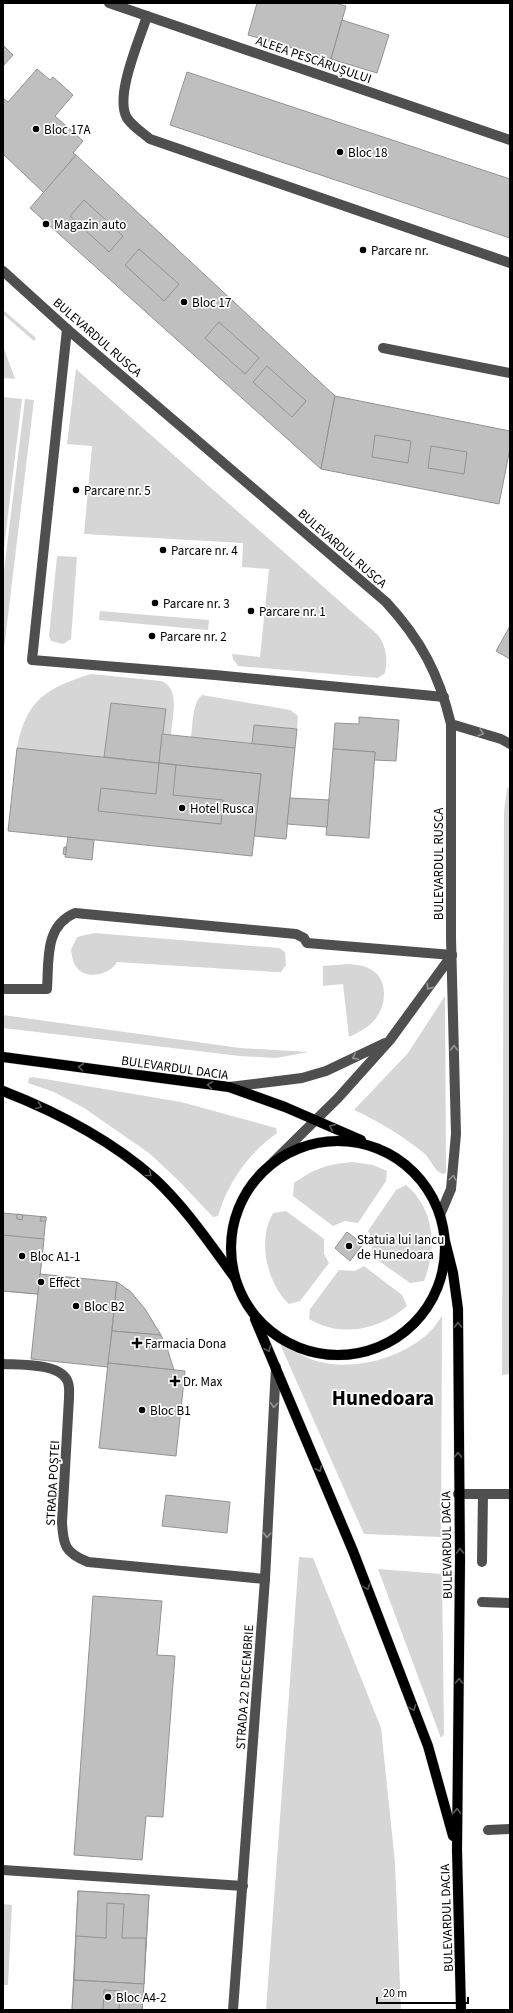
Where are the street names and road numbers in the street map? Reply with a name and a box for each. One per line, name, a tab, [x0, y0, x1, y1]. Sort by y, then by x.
street label: ALEEA PESCĂRUȘULUI	[253, 32, 374, 88]
street label: BULEVARDUL RUSCA	[49, 294, 146, 382]
street label: BULEVARDUL RUSCA	[294, 505, 391, 593]
street label: BULEVARDUL RUSCA	[430, 807, 448, 920]
street label: BULEVARDUL DACIA	[120, 1052, 231, 1085]
street label: STRADA POȘTEI	[42, 1440, 64, 1526]
street label: BULEVARDUL DACIA	[437, 1490, 457, 1599]
street label: STRADA 22 DECEMBRIE	[232, 1624, 258, 1750]
street label: BULEVARDUL DACIA	[436, 1863, 458, 1972]

